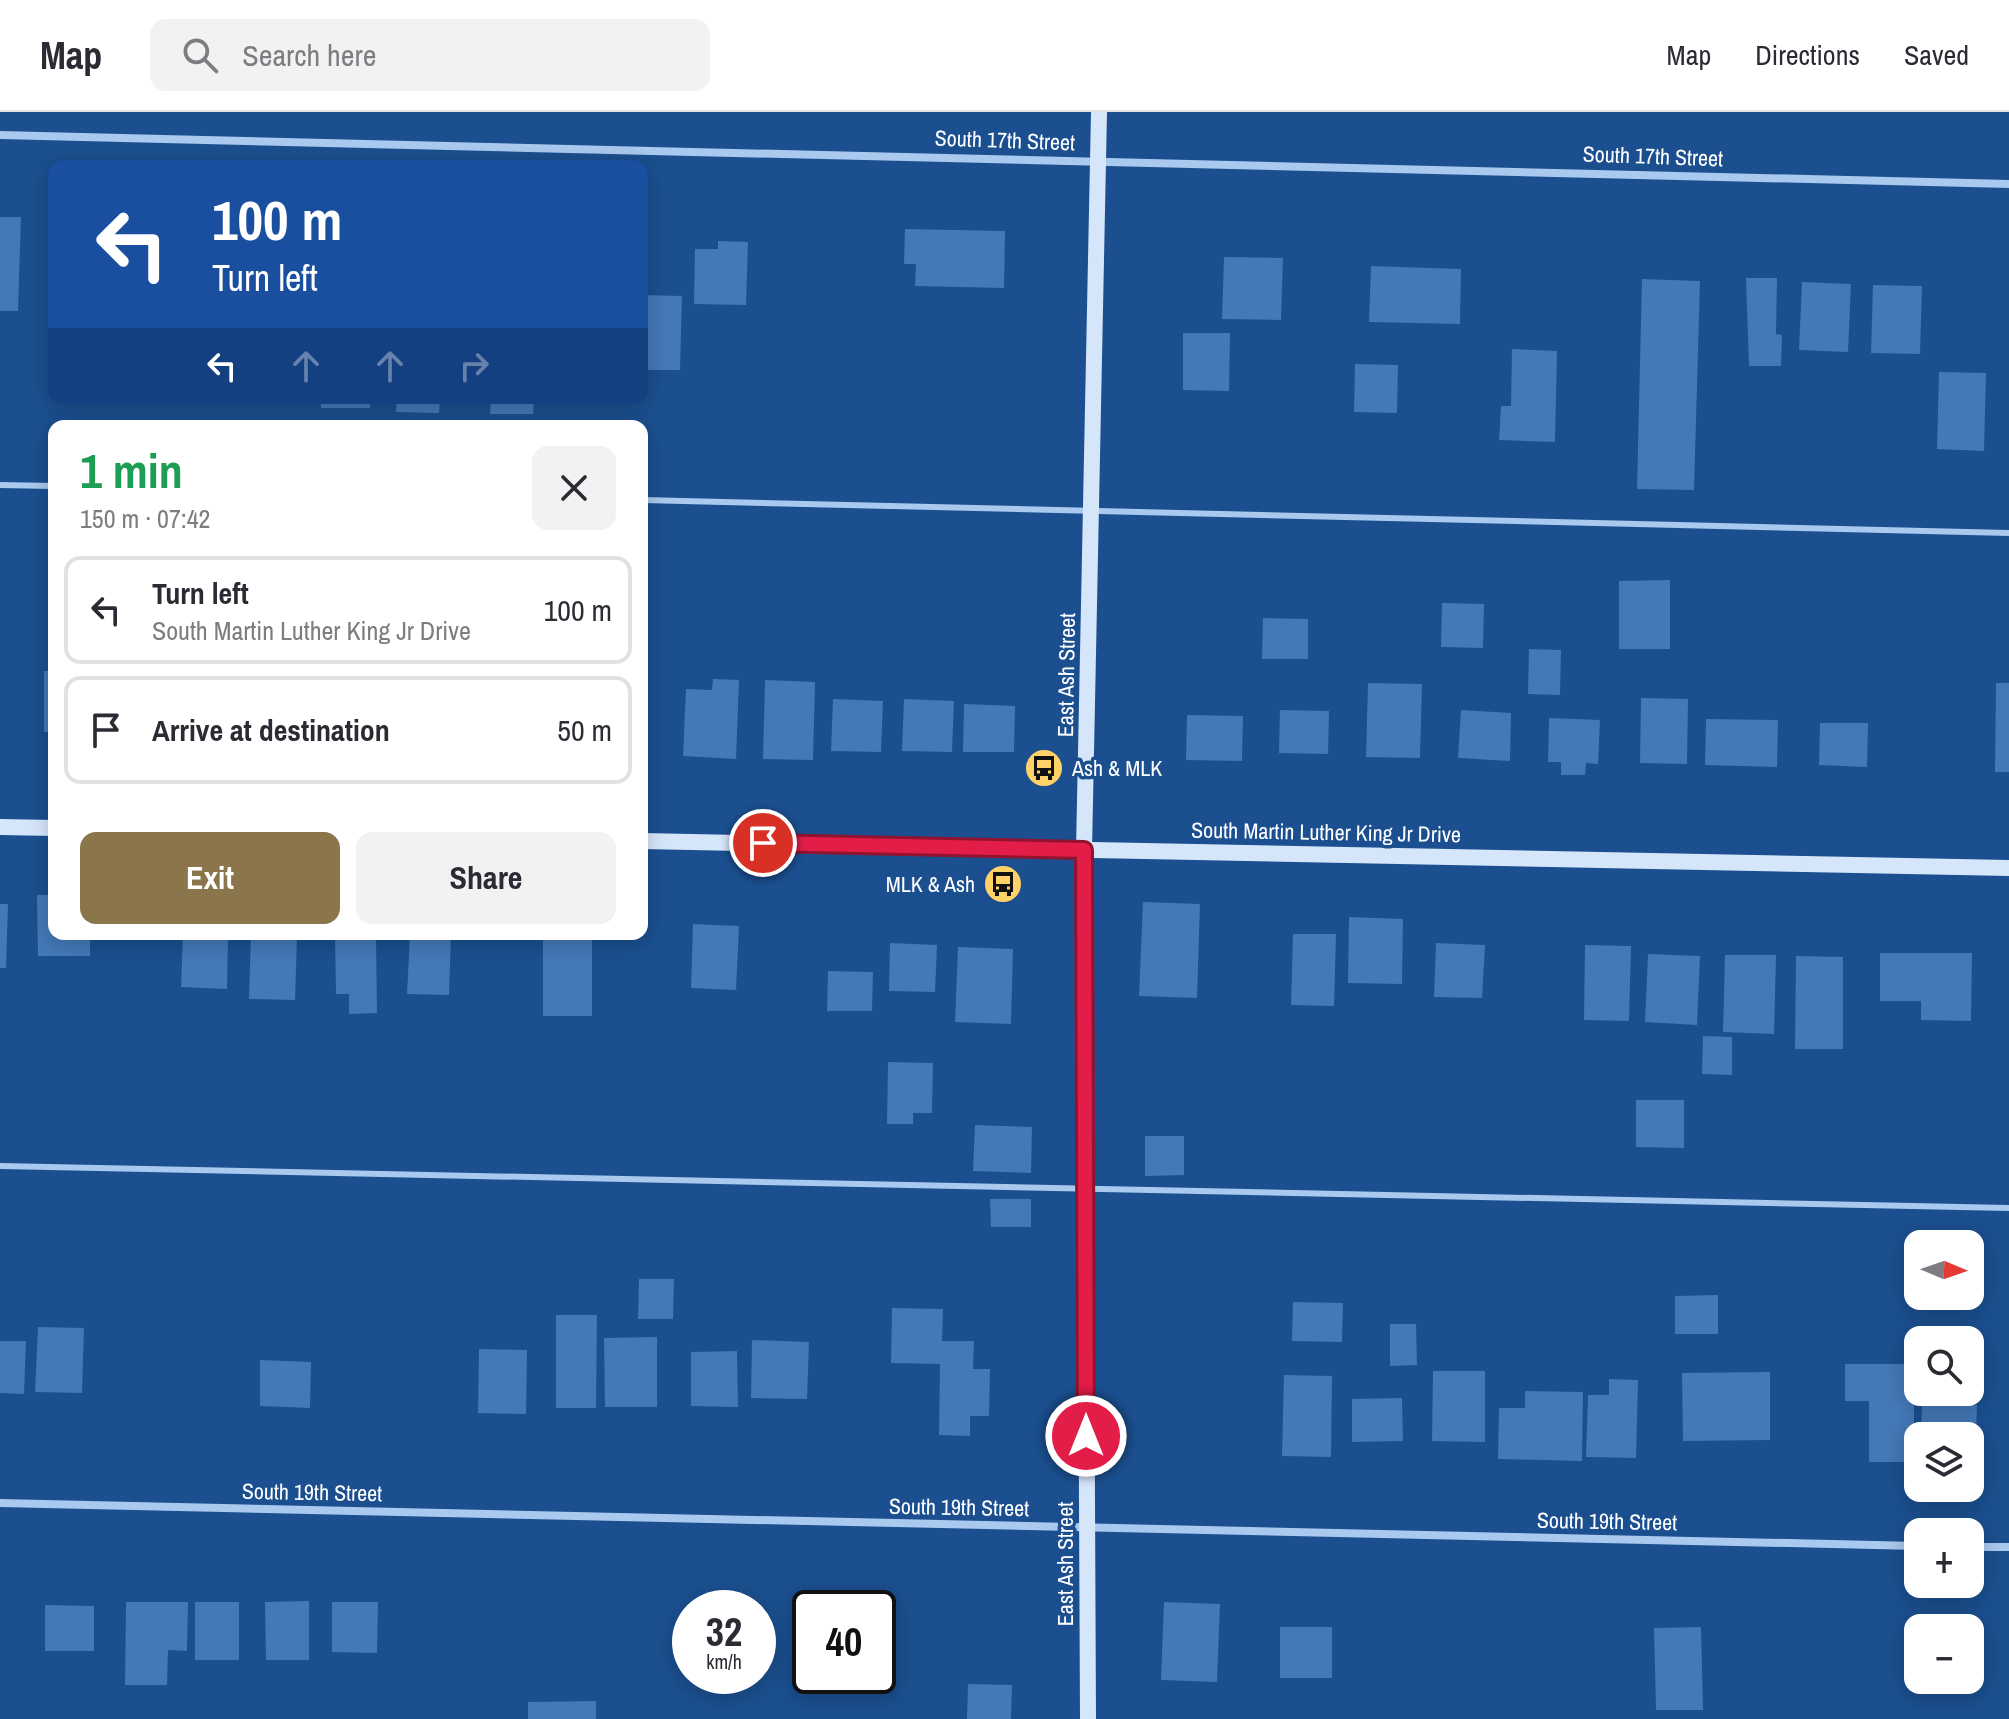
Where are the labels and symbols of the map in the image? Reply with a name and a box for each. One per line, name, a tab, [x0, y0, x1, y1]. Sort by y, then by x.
street label: South 17th Street	[934, 123, 1076, 157]
street label: South 17th Street	[1582, 139, 1724, 173]
street label: East Ash Street	[1050, 613, 1082, 737]
bus stop icon: Ash & MLK	[1023, 747, 1065, 789]
place label: Ash & MLK	[1071, 753, 1162, 783]
pin	[729, 809, 797, 877]
street label: South Martin Luther King Jr Drive	[1191, 815, 1461, 849]
bus stop icon: MLK & Ash	[982, 863, 1024, 905]
place label: MLK & Ash	[886, 869, 975, 899]
north arrow	[1904, 1230, 1984, 1310]
position arrow	[1044, 1394, 1128, 1478]
street label: South 19th Street	[242, 1476, 382, 1508]
street label: South 19th Street	[889, 1491, 1029, 1523]
street label: East Ash Street	[1050, 1502, 1080, 1626]
street label: South 19th Street	[1537, 1505, 1677, 1537]
speed limit sign: 40	[792, 1590, 896, 1694]

